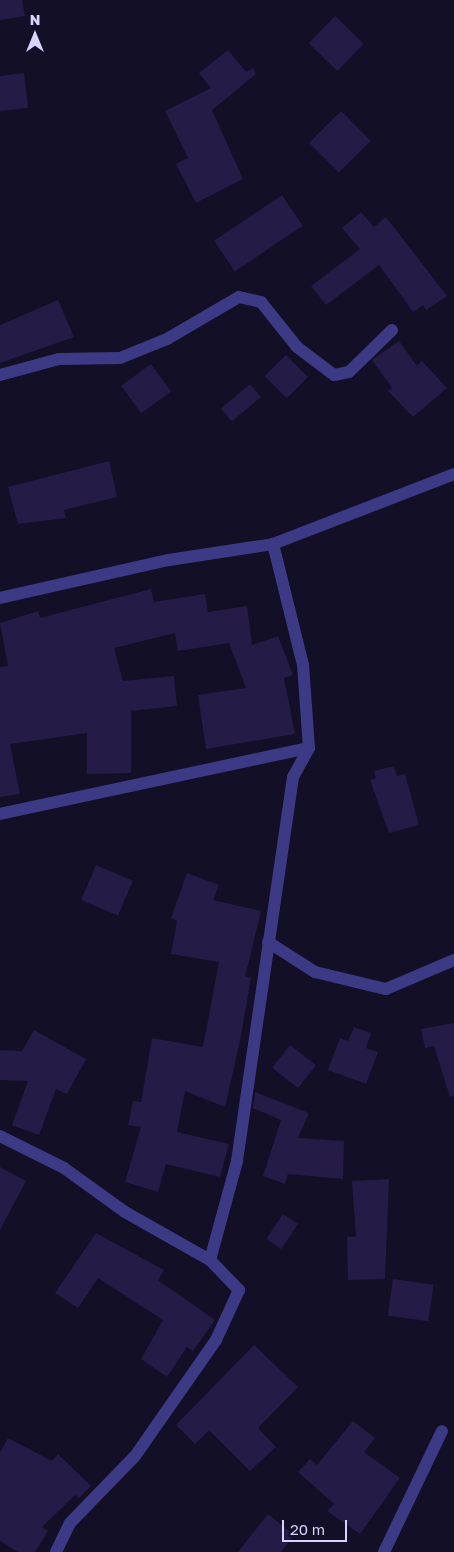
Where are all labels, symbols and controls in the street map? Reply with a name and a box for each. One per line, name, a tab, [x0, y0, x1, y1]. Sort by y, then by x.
north arrow	[10, 10, 60, 60]
text: N	[30, 11, 40, 28]
scale bar	[284, 1510, 349, 1542]
text: 20 m	[290, 1520, 325, 1538]

